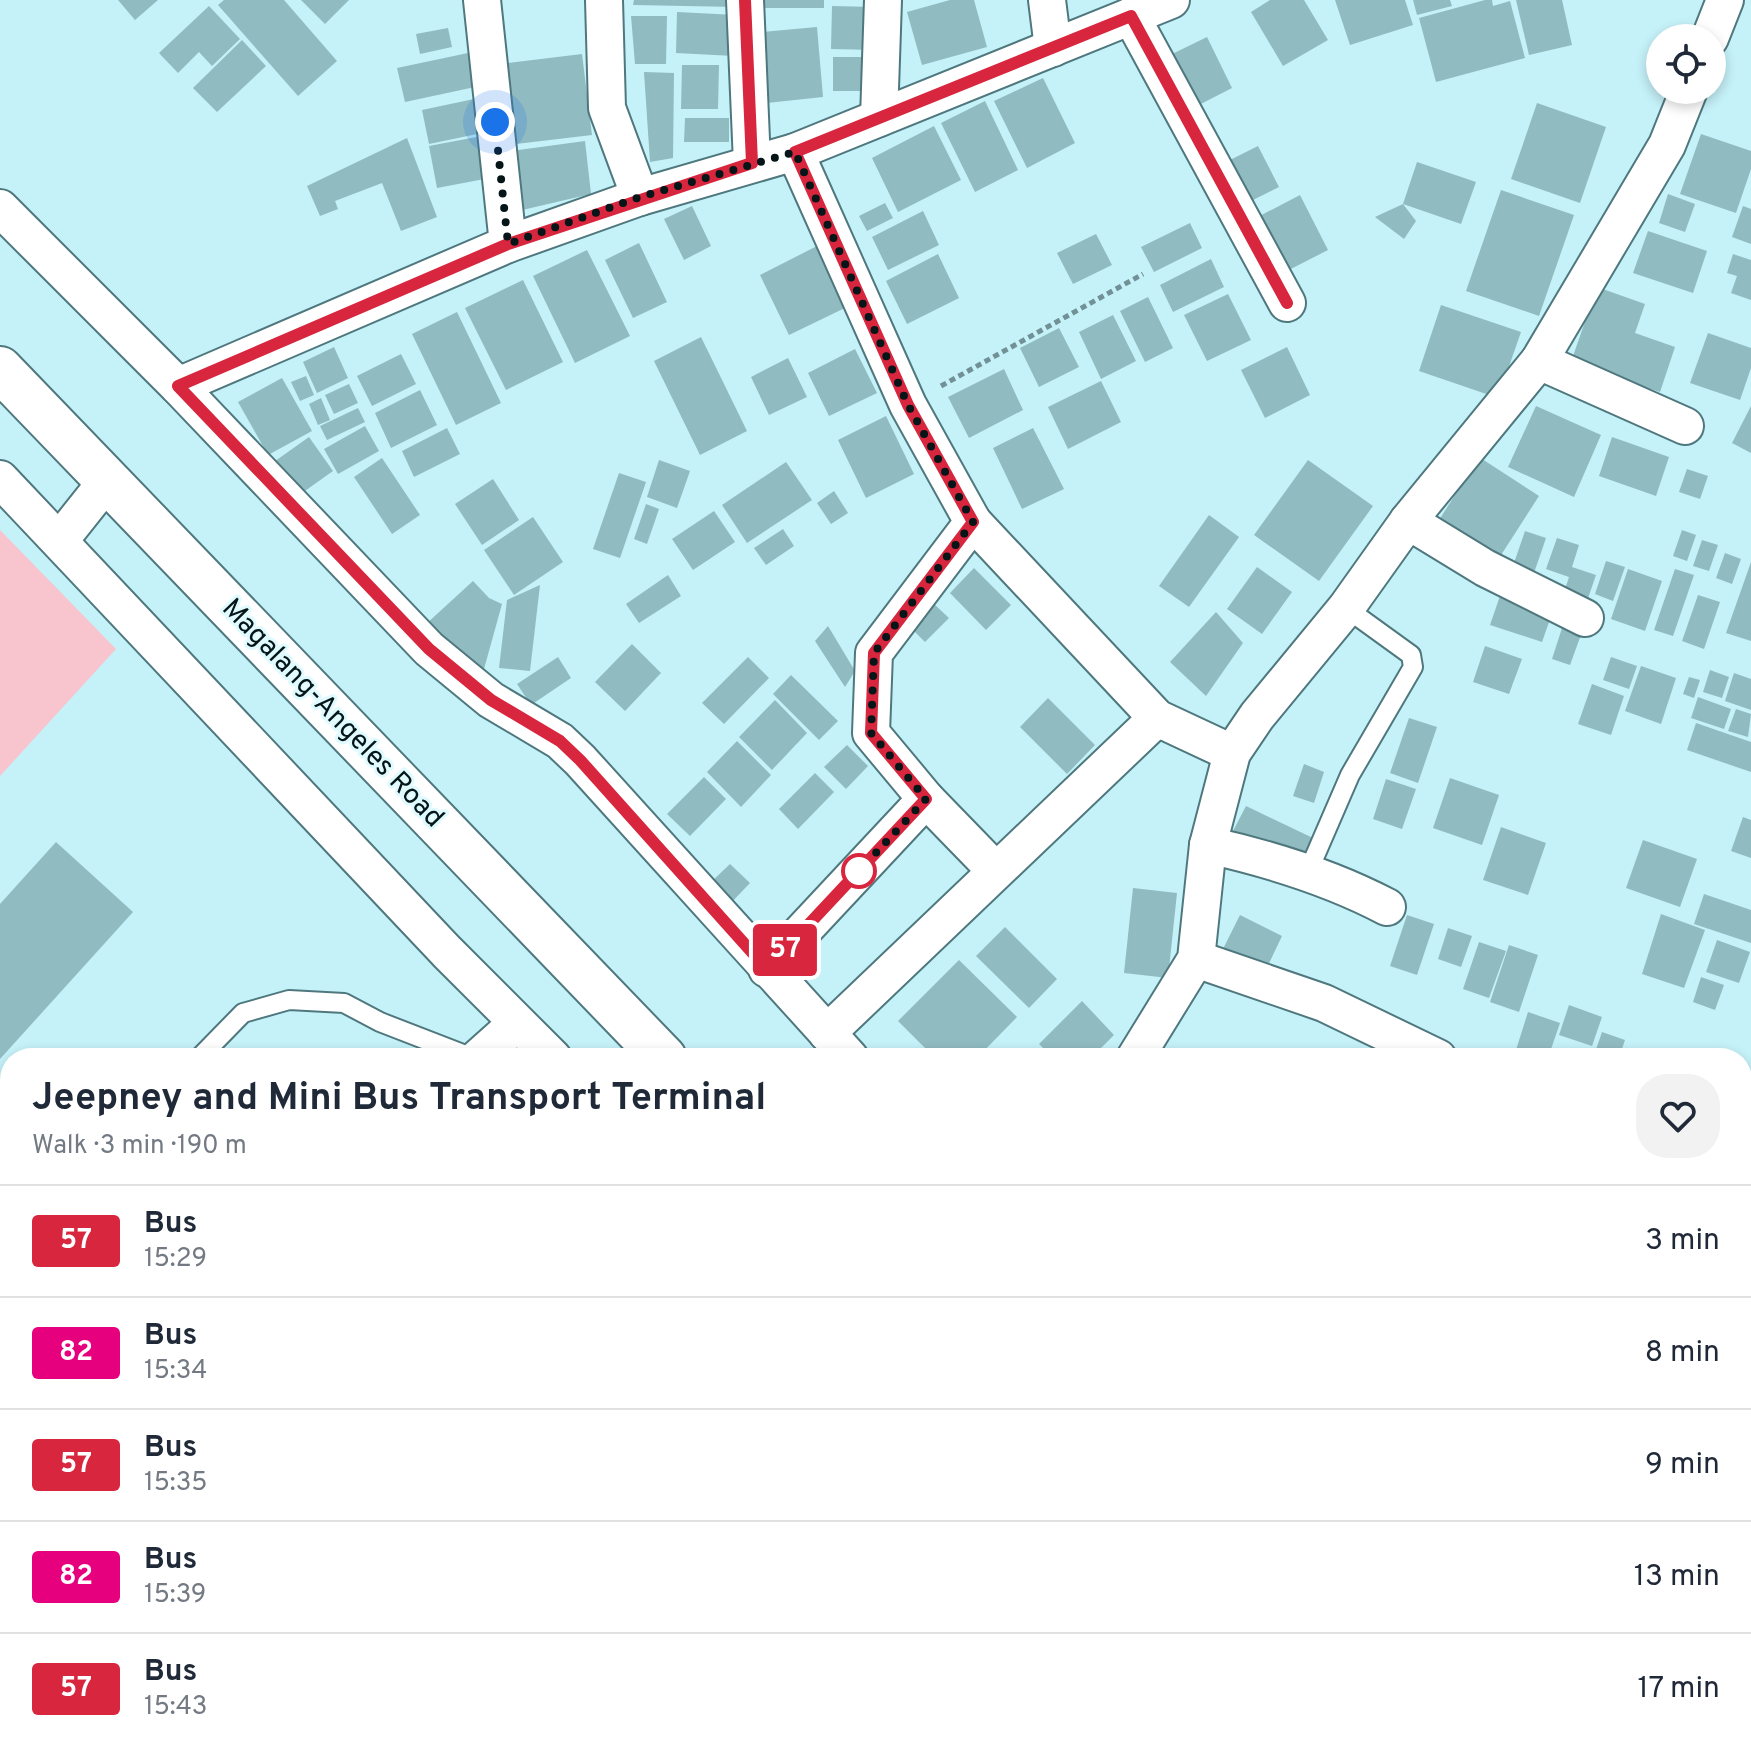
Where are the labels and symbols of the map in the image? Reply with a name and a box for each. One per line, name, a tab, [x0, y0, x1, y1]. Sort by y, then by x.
your location	[475, 102, 515, 142]
street label: Magalang-Angeles Road	[213, 592, 451, 836]
unlabelled marker	[842, 854, 876, 888]
line badge: 57	[749, 924, 821, 976]

